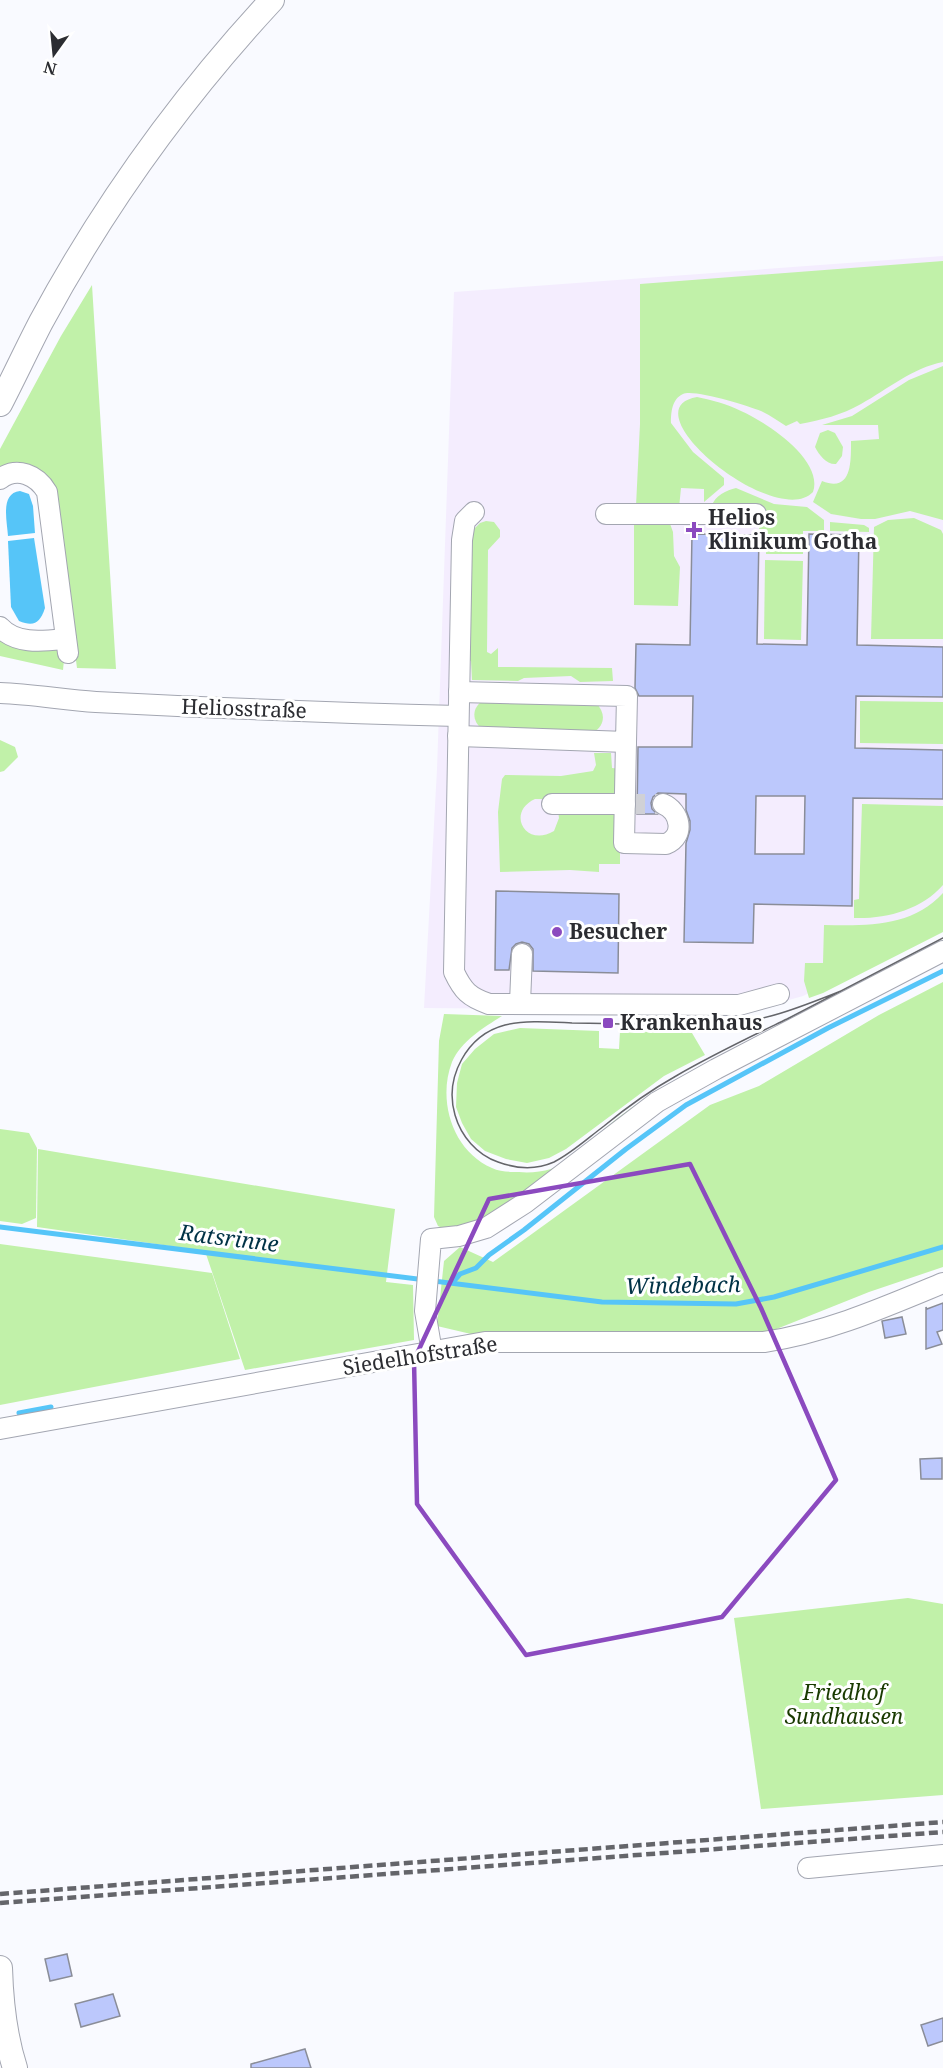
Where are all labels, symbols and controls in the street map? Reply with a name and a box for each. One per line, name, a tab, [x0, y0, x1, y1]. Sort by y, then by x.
north arrow	[24, 24, 84, 84]
text: N	[41, 56, 59, 81]
place label: Helios Klinikum Gotha	[708, 503, 877, 555]
marker: Helios Klinikum Gotha	[685, 521, 703, 539]
street label: Heliosstraße	[181, 692, 307, 724]
place label: Besucher	[569, 917, 667, 945]
marker: Besucher	[550, 925, 564, 939]
place label: Krankenhaus	[620, 1008, 762, 1036]
marker: Krankenhaus	[601, 1016, 615, 1030]
water label: Ratsrinne	[177, 1216, 281, 1258]
water label: Windebach	[625, 1268, 741, 1300]
street label: Siedelhofstraße	[341, 1329, 499, 1381]
park label: Friedhof Sundhausen	[785, 1678, 904, 1730]

